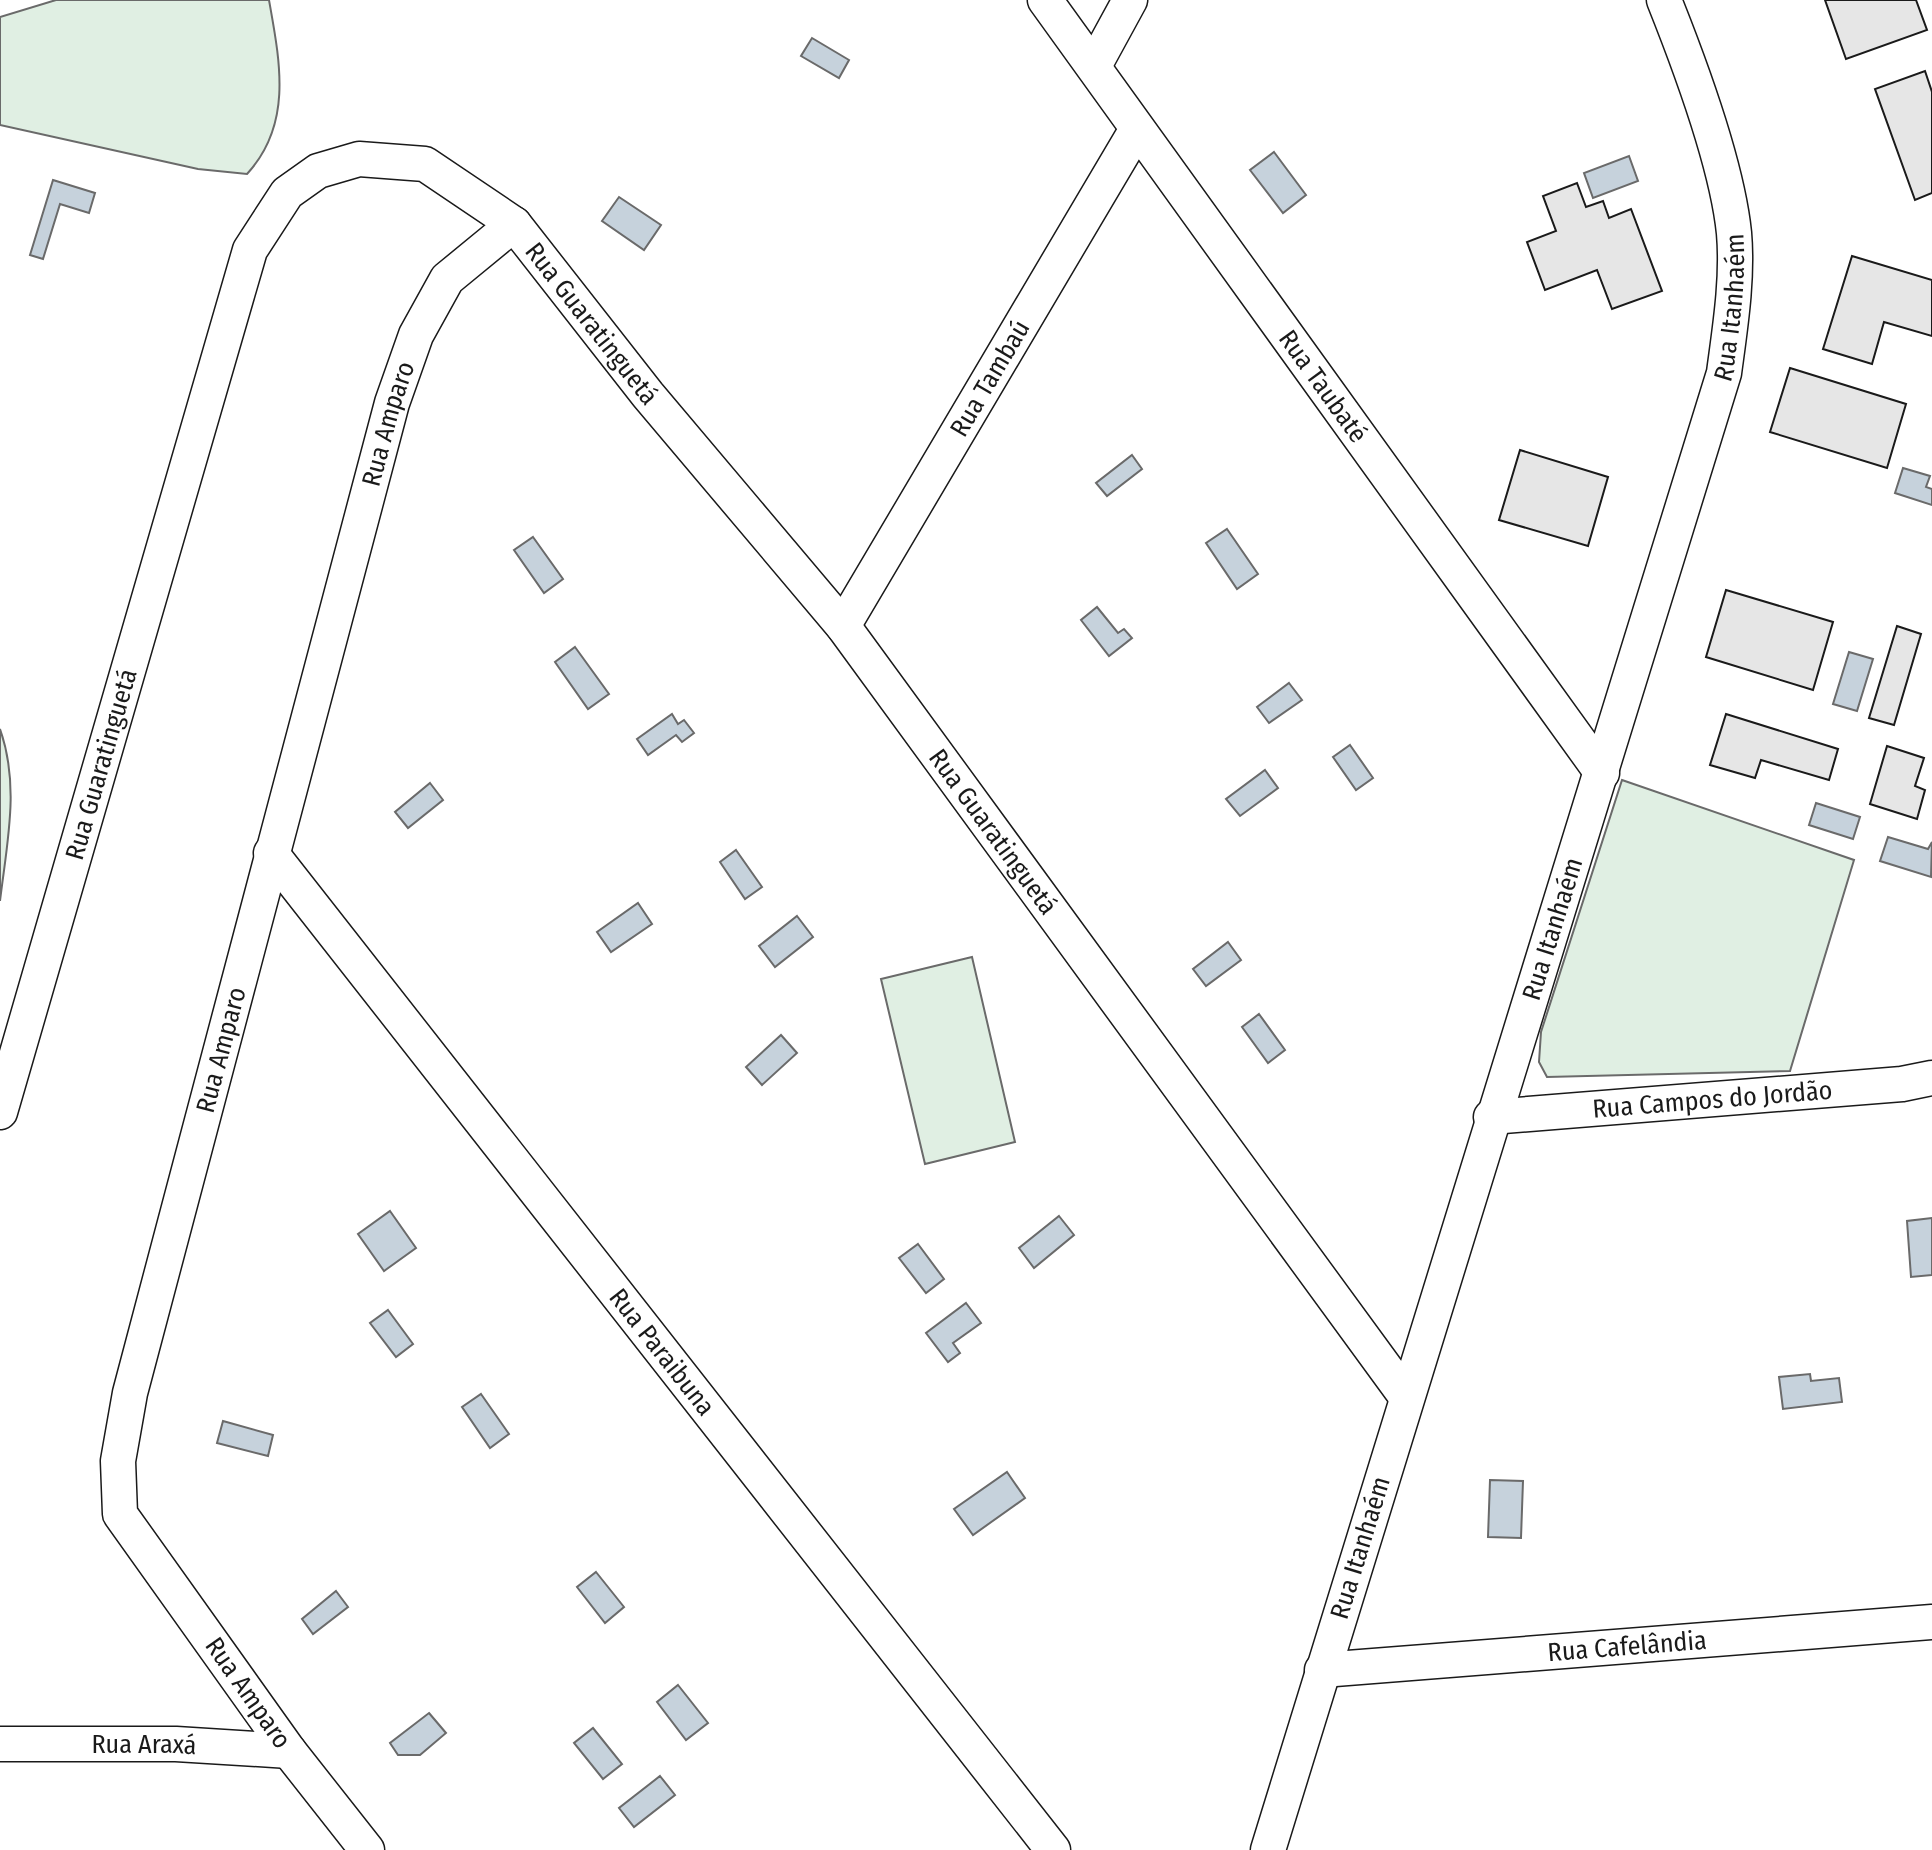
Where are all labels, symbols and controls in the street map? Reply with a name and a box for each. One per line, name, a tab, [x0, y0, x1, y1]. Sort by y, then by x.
street label: Rua Itanhaém	[1707, 233, 1751, 385]
street label: Rua Guaratinguetá	[519, 236, 665, 411]
street label: Rua Tambaú	[943, 314, 1036, 442]
street label: Rua Taubaté	[1272, 324, 1374, 448]
street label: Rua Amparo	[355, 357, 421, 490]
street label: Rua Guaratinguetá	[58, 665, 143, 863]
street label: Rua Guaratinguetá	[923, 743, 1064, 920]
street label: Rua Itanhaém	[1515, 854, 1589, 1004]
street label: Rua Amparo	[189, 984, 252, 1116]
street label: Rua Campos do Jordão	[1591, 1074, 1833, 1124]
street label: Rua Paraibuna	[603, 1282, 722, 1422]
street label: Rua Itanhaém	[1323, 1473, 1396, 1623]
street label: Rua Cafelândia	[1546, 1624, 1708, 1668]
street label: Rua Amparo	[198, 1631, 298, 1755]
street label: Rua Araxá	[91, 1728, 197, 1761]

